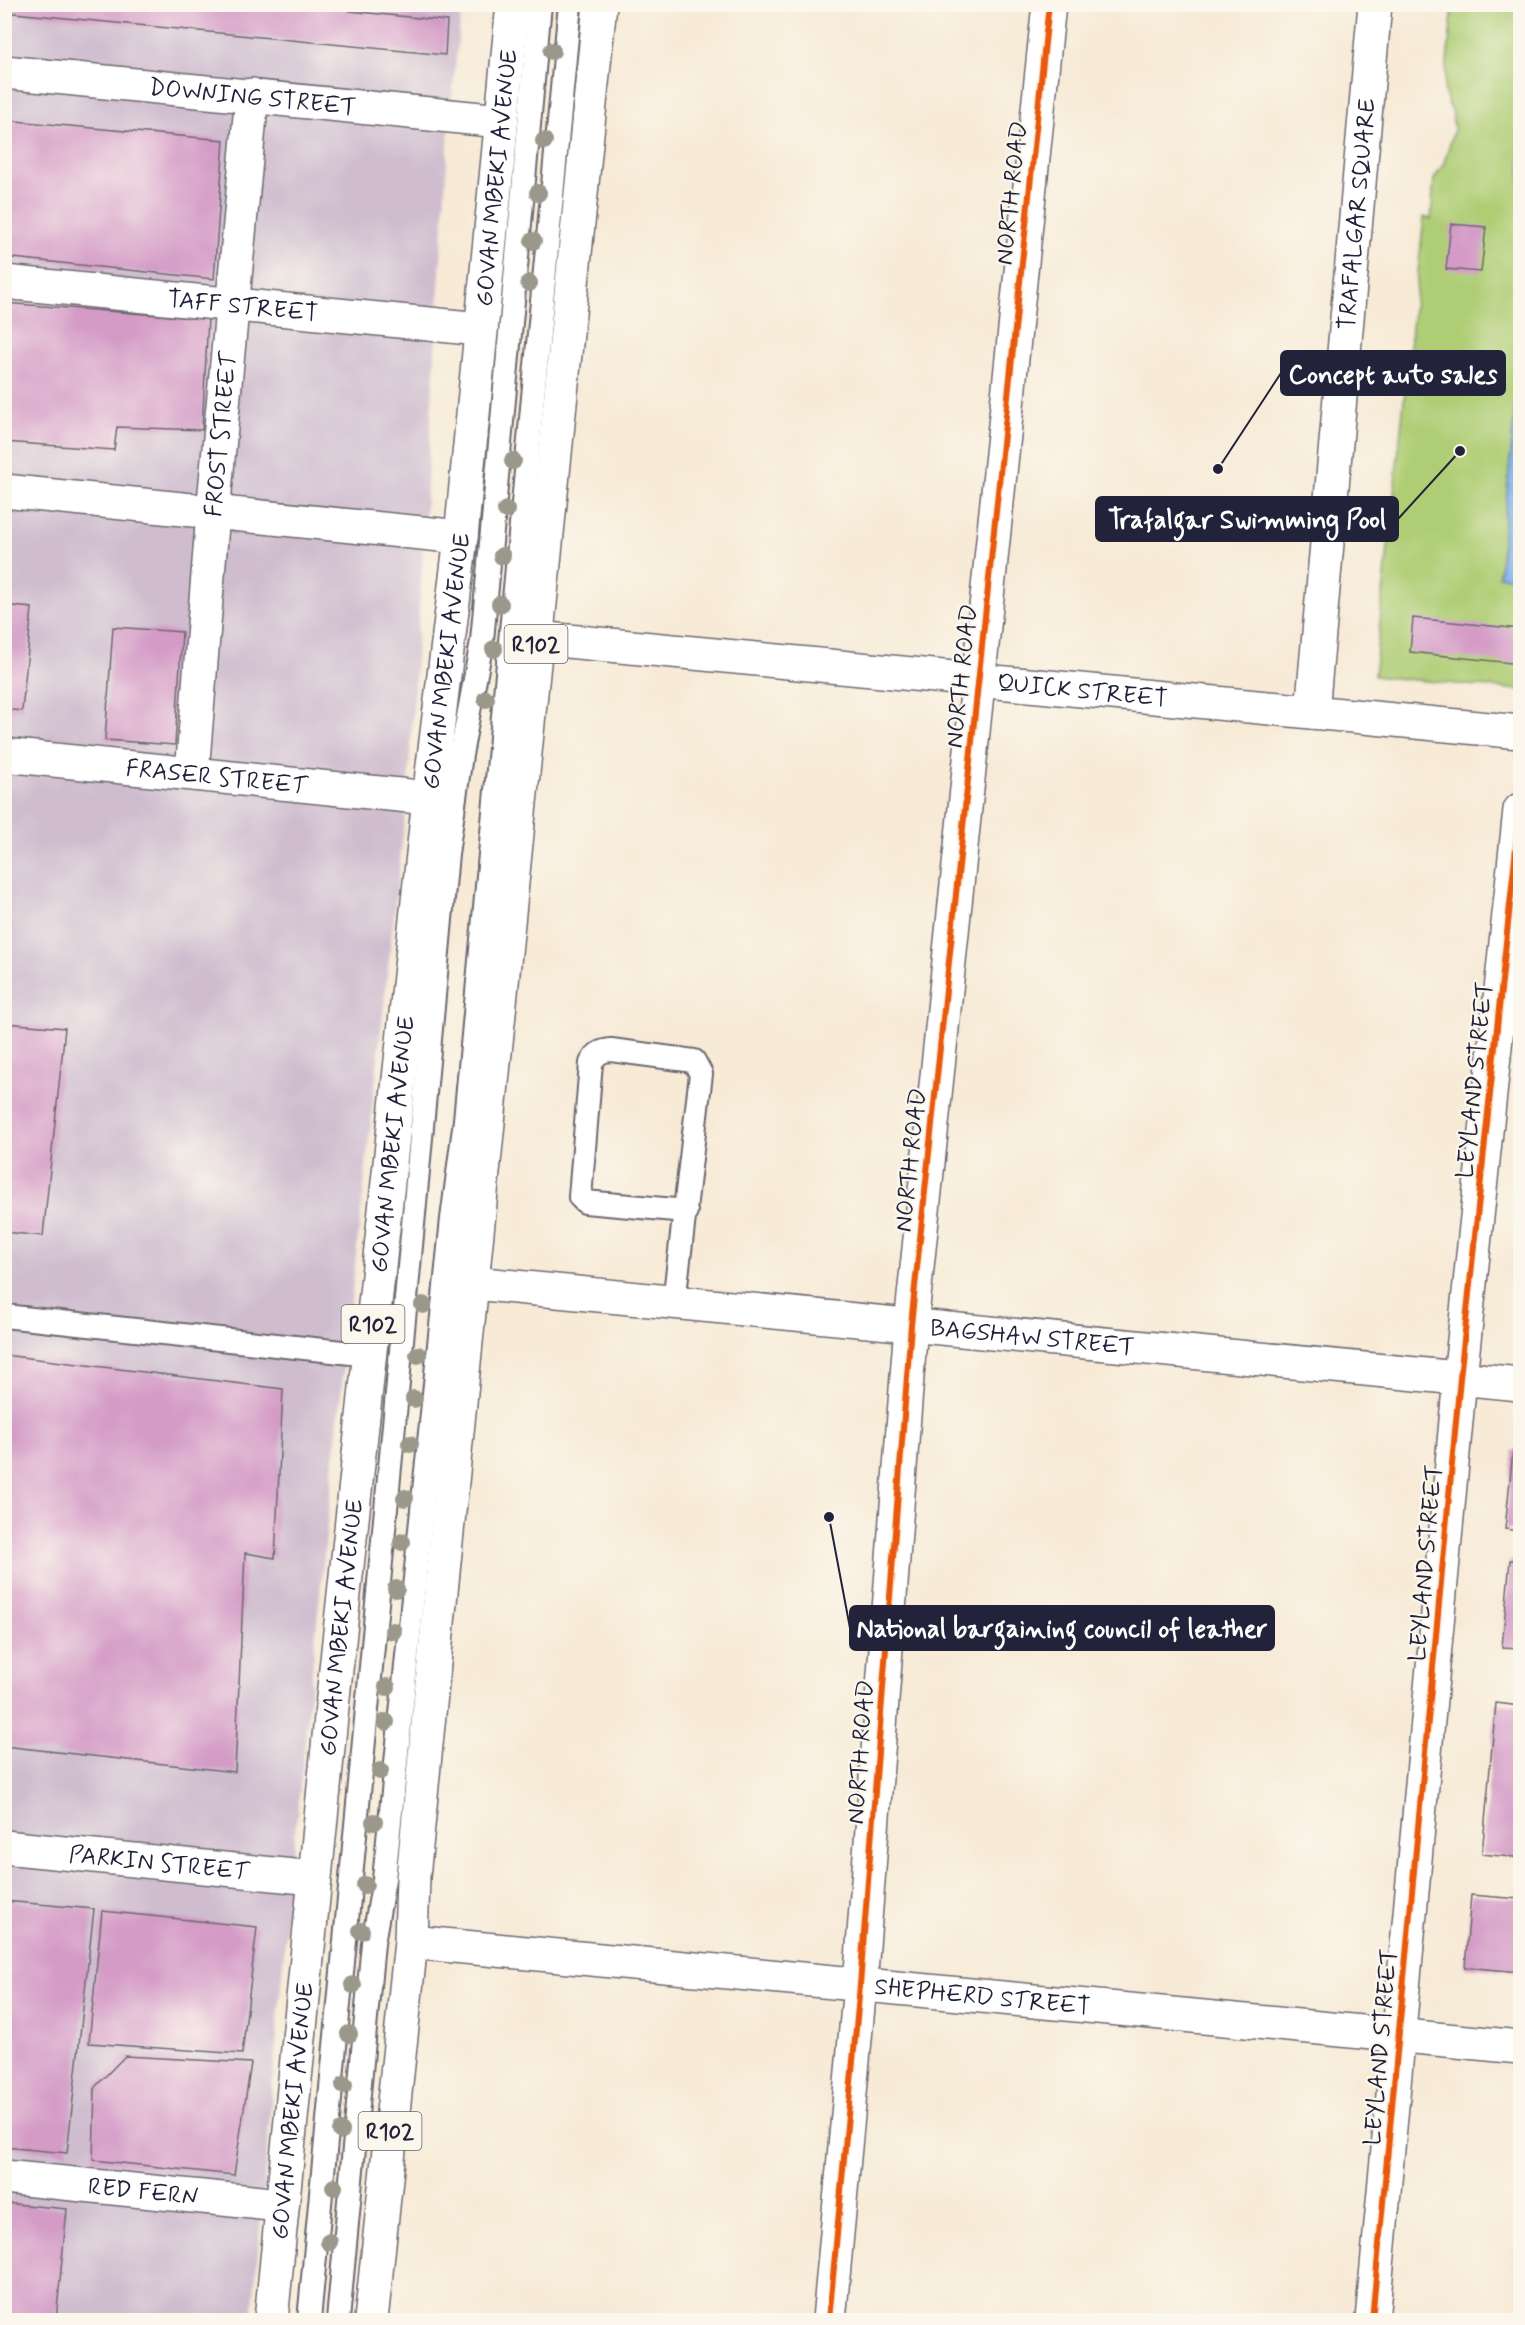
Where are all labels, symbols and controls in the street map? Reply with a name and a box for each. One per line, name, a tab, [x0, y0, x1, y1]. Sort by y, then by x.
street label: GOVAN MBEKI AVENUE	[470, 48, 526, 308]
street label: DOWNING STREET	[147, 72, 358, 124]
street label: TRAFALGAR SQUARE	[1332, 97, 1384, 331]
street label: NORTH ROAD	[990, 120, 1035, 267]
street label: TAFF STREET	[166, 284, 319, 330]
street label: FROST STREET	[199, 350, 245, 518]
callout: Concept auto sales	[1281, 351, 1505, 395]
text: Concept auto sales	[1289, 359, 1498, 393]
callout: Trafalgar Swimming Pool	[1096, 497, 1398, 541]
text: Trafalgar Swimming Pool	[1108, 504, 1386, 541]
street label: GOVAN MBEKI AVENUE	[416, 531, 478, 791]
street label: NORTH ROAD	[940, 603, 985, 750]
road number: R102	[504, 625, 568, 663]
street label: QUICK STREET	[996, 668, 1169, 715]
street label: FRASER STREET	[124, 753, 310, 803]
street label: LEYLAND STREET	[1450, 980, 1501, 1180]
street label: GOVAN MBEKI AVENUE	[364, 1014, 423, 1274]
street label: NORTH ROAD	[889, 1087, 934, 1234]
road number: R102	[342, 1305, 404, 1343]
street label: BAGSHAW STREET	[929, 1313, 1136, 1364]
street label: LEYLAND STREET	[1402, 1463, 1451, 1663]
street label: GOVAN MBEKI AVENUE	[313, 1497, 371, 1758]
callout: National bargaining council of leather	[850, 1606, 1274, 1650]
text: National bargaining council of leather	[856, 1613, 1268, 1650]
street label: NORTH ROAD	[841, 1679, 882, 1825]
street label: PARKIN STREET	[67, 1840, 251, 1889]
street label: LEYLAND STREET	[1357, 1947, 1406, 2147]
street label: SHEPHERD STREET	[873, 1972, 1092, 2023]
street label: GOVAN MBEKI AVENUE	[265, 1981, 322, 2241]
road number: R102	[358, 2112, 422, 2150]
street label: RED FERN	[86, 2172, 200, 2214]

